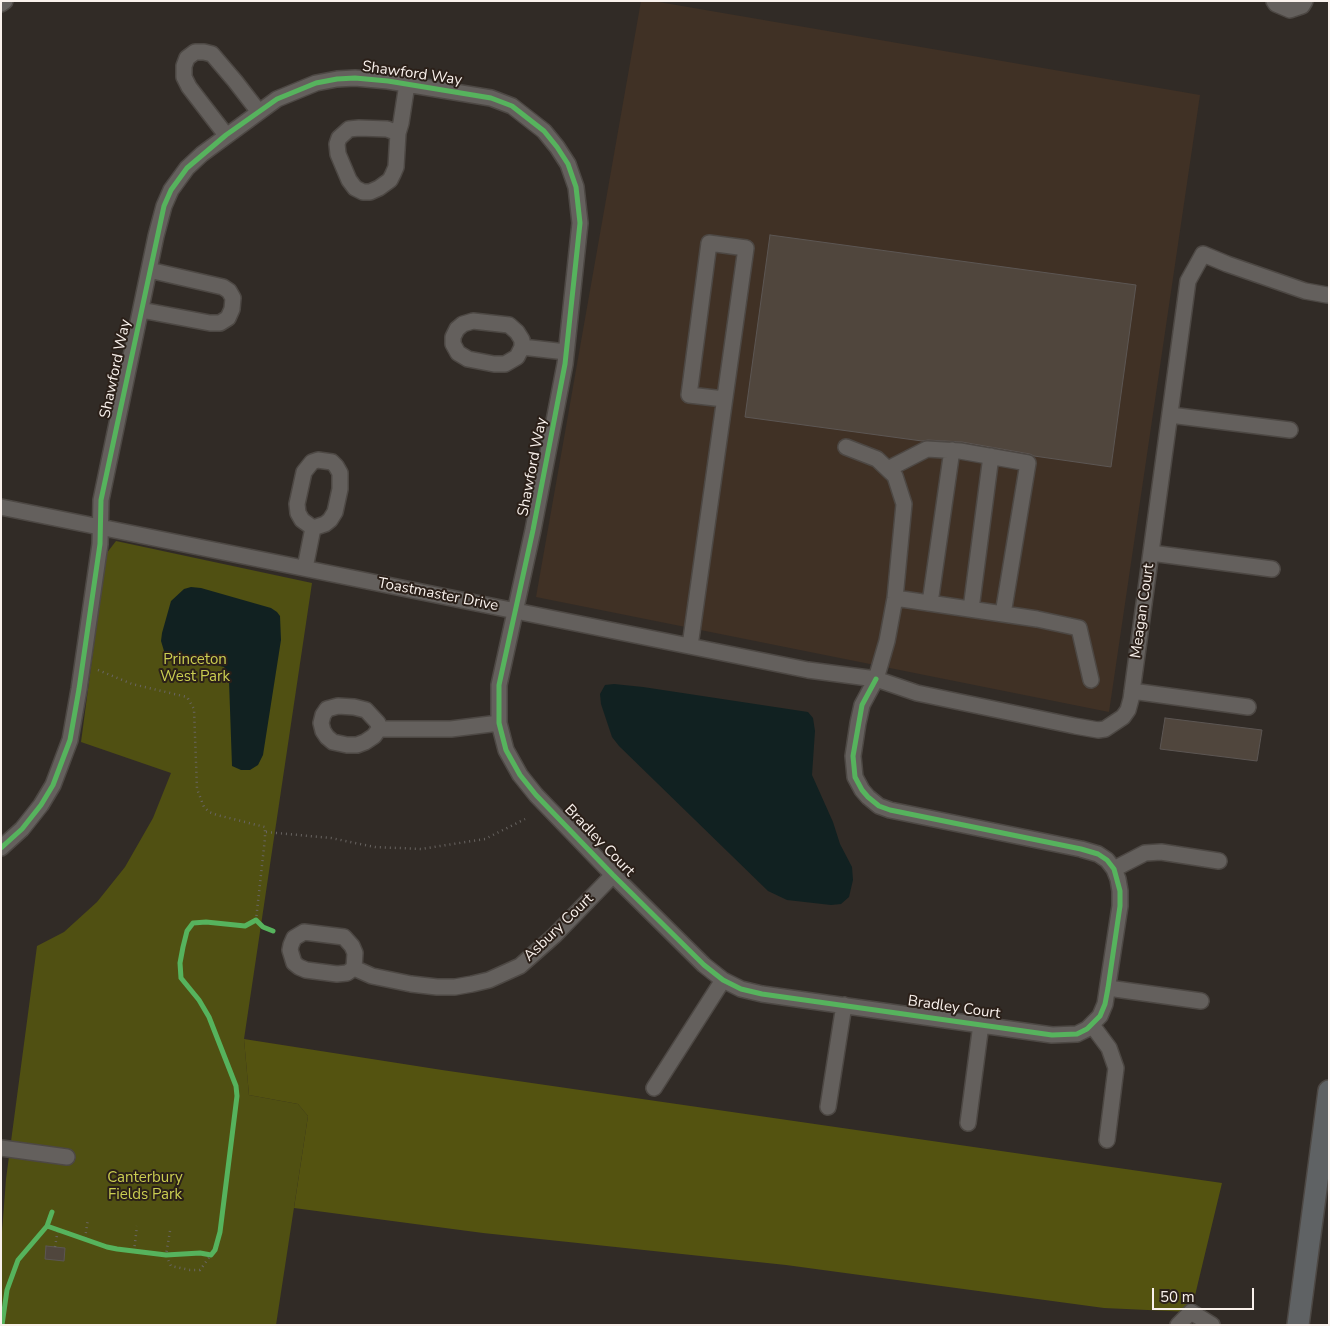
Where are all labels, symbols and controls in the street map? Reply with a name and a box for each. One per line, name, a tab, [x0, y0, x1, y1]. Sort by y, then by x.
street label: Shawford Way	[361, 58, 463, 90]
street label: Shawford Way	[97, 318, 135, 420]
street label: Shawford Way	[515, 416, 551, 518]
street label: Meagan Court	[1127, 563, 1159, 659]
street label: Toastmaster Drive	[376, 574, 500, 616]
park label: Princeton West Park	[160, 651, 230, 686]
street label: Bradley Court	[560, 801, 638, 881]
street label: Asbury Court	[520, 890, 598, 966]
street label: Bradley Court	[907, 993, 1001, 1023]
park label: Canterbury Fields Park	[107, 1169, 183, 1204]
scale bar	[1155, 1278, 1258, 1310]
text: 50 m	[1160, 1287, 1195, 1307]

